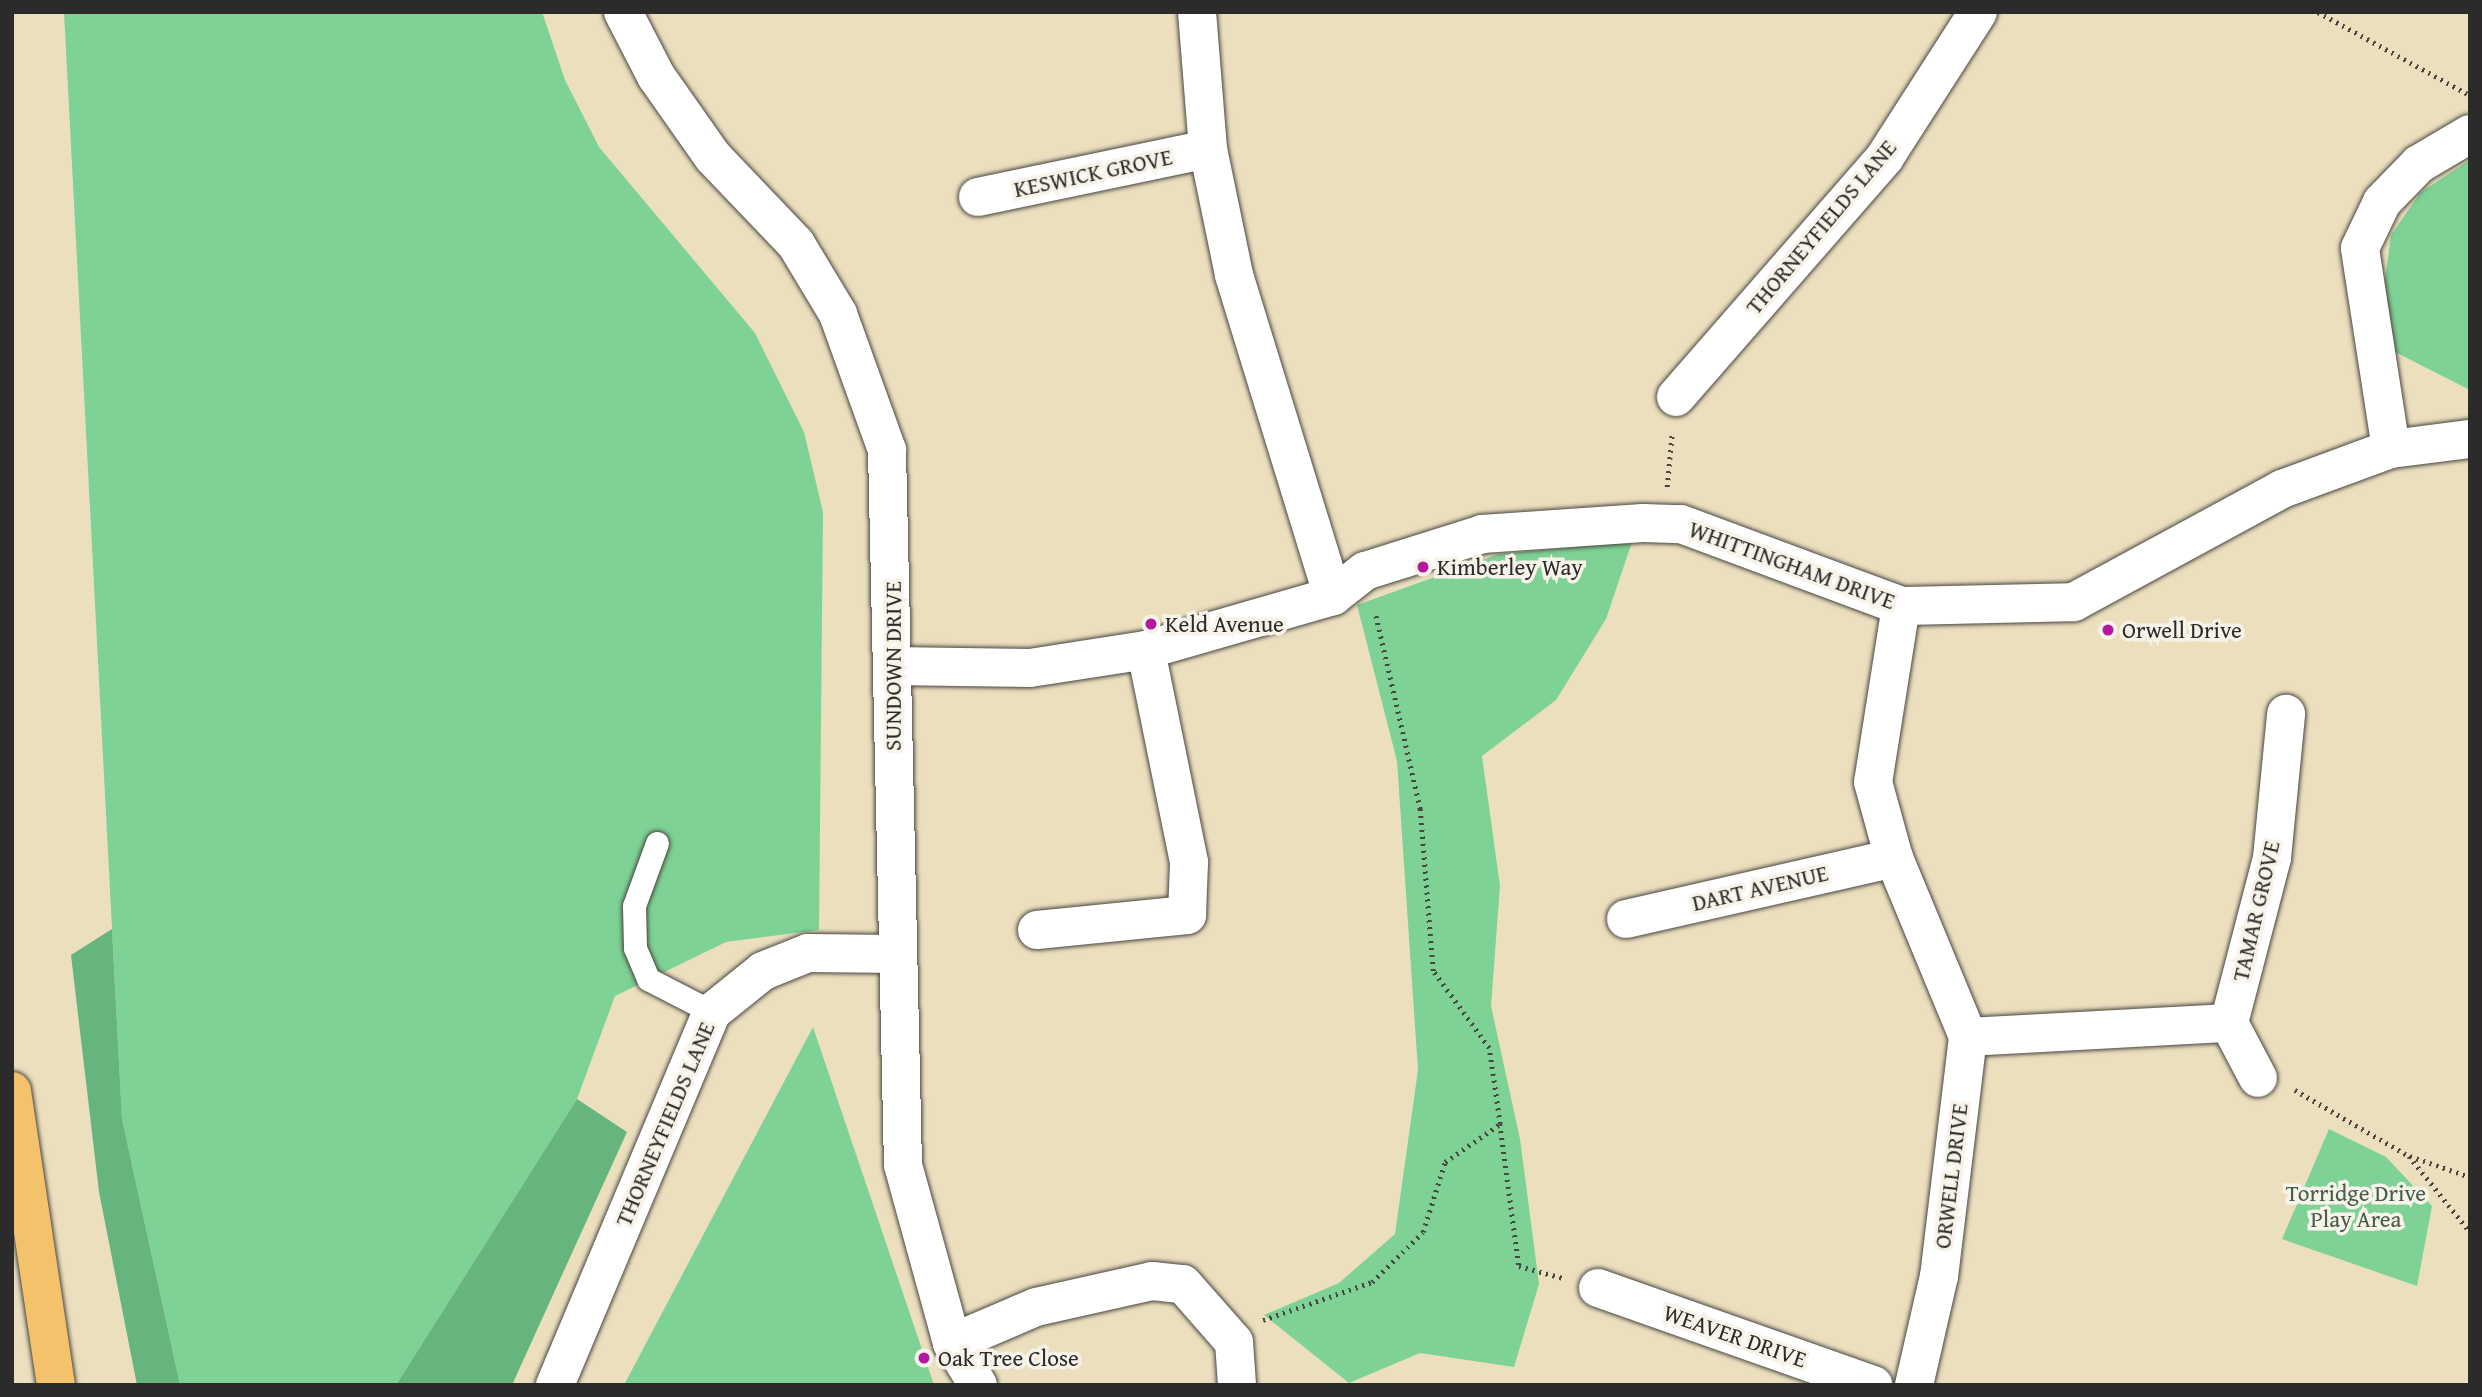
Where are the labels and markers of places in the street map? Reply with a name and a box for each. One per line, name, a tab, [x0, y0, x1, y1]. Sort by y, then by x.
place label: Kimberley Way	[1437, 553, 1583, 581]
marker: Kimberley Way	[1415, 559, 1431, 575]
place label: Keld Avenue	[1165, 610, 1284, 638]
marker: Keld Avenue	[1143, 616, 1159, 632]
place label: Orwell Drive	[2122, 616, 2242, 644]
marker: Orwell Drive	[2100, 622, 2116, 638]
place label: Oak Tree Close	[938, 1344, 1079, 1372]
marker: Oak Tree Close	[916, 1350, 932, 1366]

